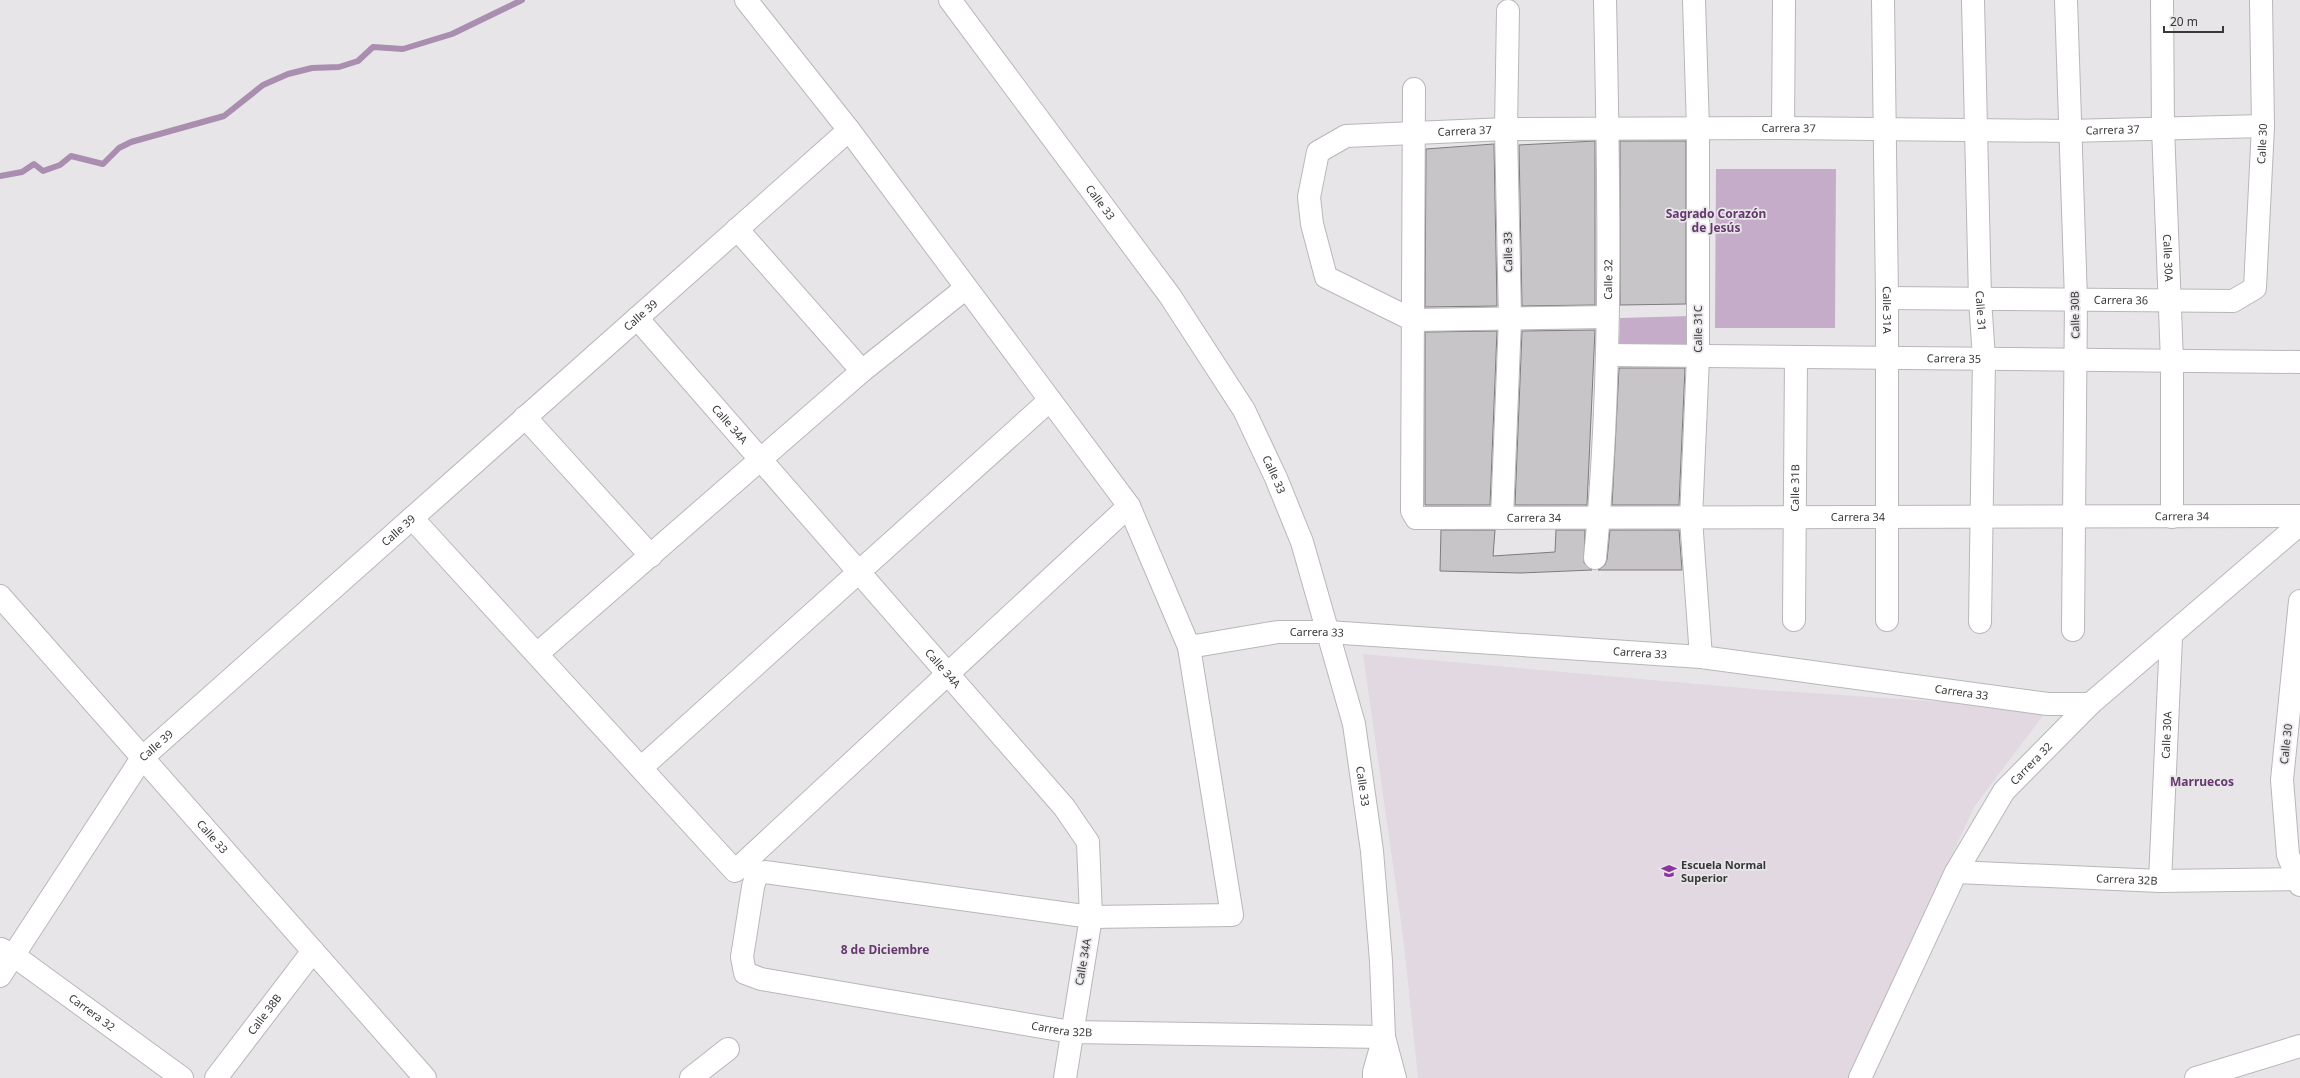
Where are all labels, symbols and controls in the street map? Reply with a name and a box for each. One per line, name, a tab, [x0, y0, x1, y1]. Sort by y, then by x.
scale bar	[2164, 8, 2223, 34]
text: 20 m	[2170, 13, 2198, 30]
street label: Carrera 37	[1762, 120, 1816, 135]
street label: Carrera 37	[2085, 121, 2140, 138]
street label: Carrera 37	[1437, 122, 1492, 139]
street label: Calle 30	[2253, 123, 2270, 164]
street label: Calle 33	[1083, 181, 1119, 223]
district label: Sagrado Corazón de Jesús	[1666, 205, 1766, 236]
street label: Calle 33	[1500, 232, 1515, 272]
street label: Calle 30A	[2160, 234, 2177, 283]
street label: Calle 32	[1600, 259, 1615, 300]
street label: Calle 31A	[1880, 286, 1895, 335]
street label: Calle 31	[1973, 290, 1990, 332]
street label: Calle 30B	[2067, 291, 2082, 339]
street label: Carrera 36	[2094, 292, 2148, 307]
street label: Calle 39	[620, 296, 660, 334]
street label: Calle 31C	[1690, 305, 1705, 353]
street label: Carrera 35	[1927, 350, 1981, 366]
street label: Calle 34A	[709, 401, 752, 447]
street label: Calle 33	[1259, 453, 1290, 496]
street label: Calle 31B	[1787, 464, 1802, 512]
street label: Carrera 34	[2155, 508, 2210, 523]
street label: Carrera 34	[1831, 509, 1886, 524]
street label: Carrera 34	[1507, 510, 1562, 525]
street label: Calle 39	[378, 511, 418, 549]
street label: Carrera 33	[1290, 624, 1344, 640]
street label: Carrera 33	[1613, 643, 1668, 662]
street label: Calle 34A	[922, 645, 965, 691]
street label: Carrera 33	[1934, 681, 1989, 703]
street label: Calle 30A	[2158, 710, 2175, 759]
street label: Calle 30	[2276, 723, 2295, 765]
street label: Calle 39	[136, 726, 176, 764]
street label: Carrera 32	[2006, 739, 2055, 788]
street label: Calle 33	[1353, 765, 1374, 807]
district label: Marruecos	[2170, 773, 2234, 790]
street label: Calle 33	[194, 816, 232, 857]
place label: Escuela Normal Superior	[1681, 857, 1766, 885]
school or university icon: Escuela Normal Superior	[1660, 862, 1678, 880]
street label: Carrera 32B	[2096, 870, 2158, 888]
street label: Calle 34A	[1071, 936, 1094, 987]
district label: 8 de Diciembre	[841, 941, 929, 958]
street label: Carrera 32	[66, 990, 119, 1034]
street label: Calle 38B	[244, 991, 285, 1038]
street label: Carrera 32B	[1030, 1017, 1092, 1039]

